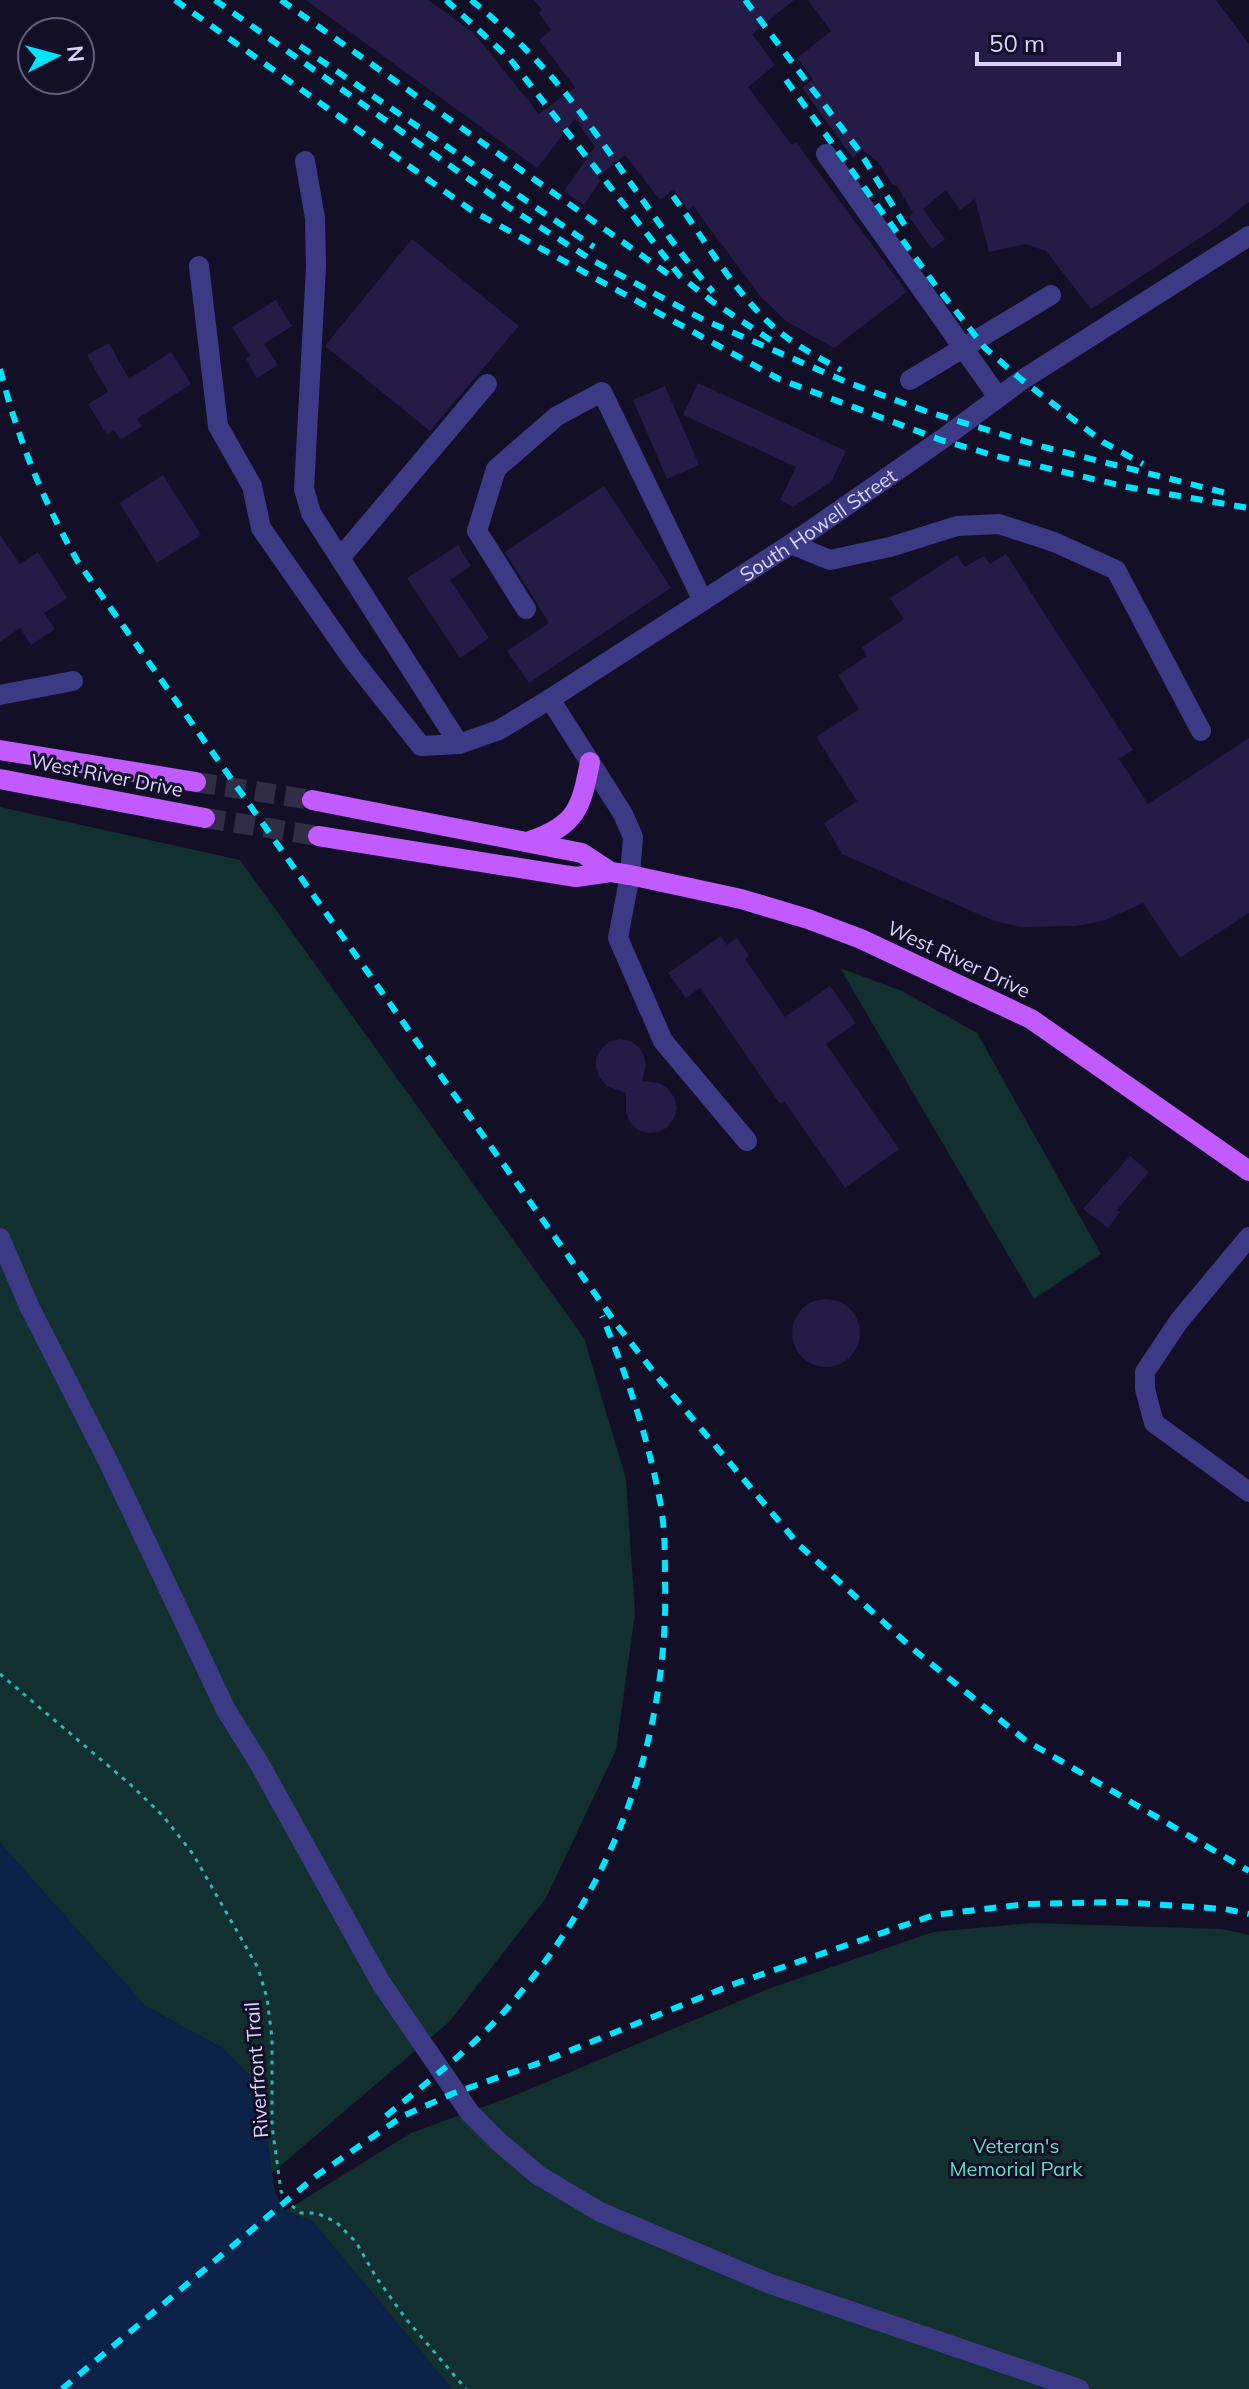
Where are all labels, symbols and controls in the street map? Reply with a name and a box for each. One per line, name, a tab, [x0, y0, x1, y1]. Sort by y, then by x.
north arrow	[16, 16, 96, 96]
scale bar	[977, 16, 1119, 66]
text: 50 m	[989, 28, 1045, 58]
text: N	[61, 44, 91, 64]
street label: South Howell Street	[734, 462, 901, 587]
street label: West River Drive	[29, 748, 185, 802]
street label: West River Drive	[884, 915, 1034, 1003]
street label: Riverfront Trail	[239, 2001, 273, 2139]
park label: Veteran's Memorial Park	[949, 2133, 1083, 2181]

